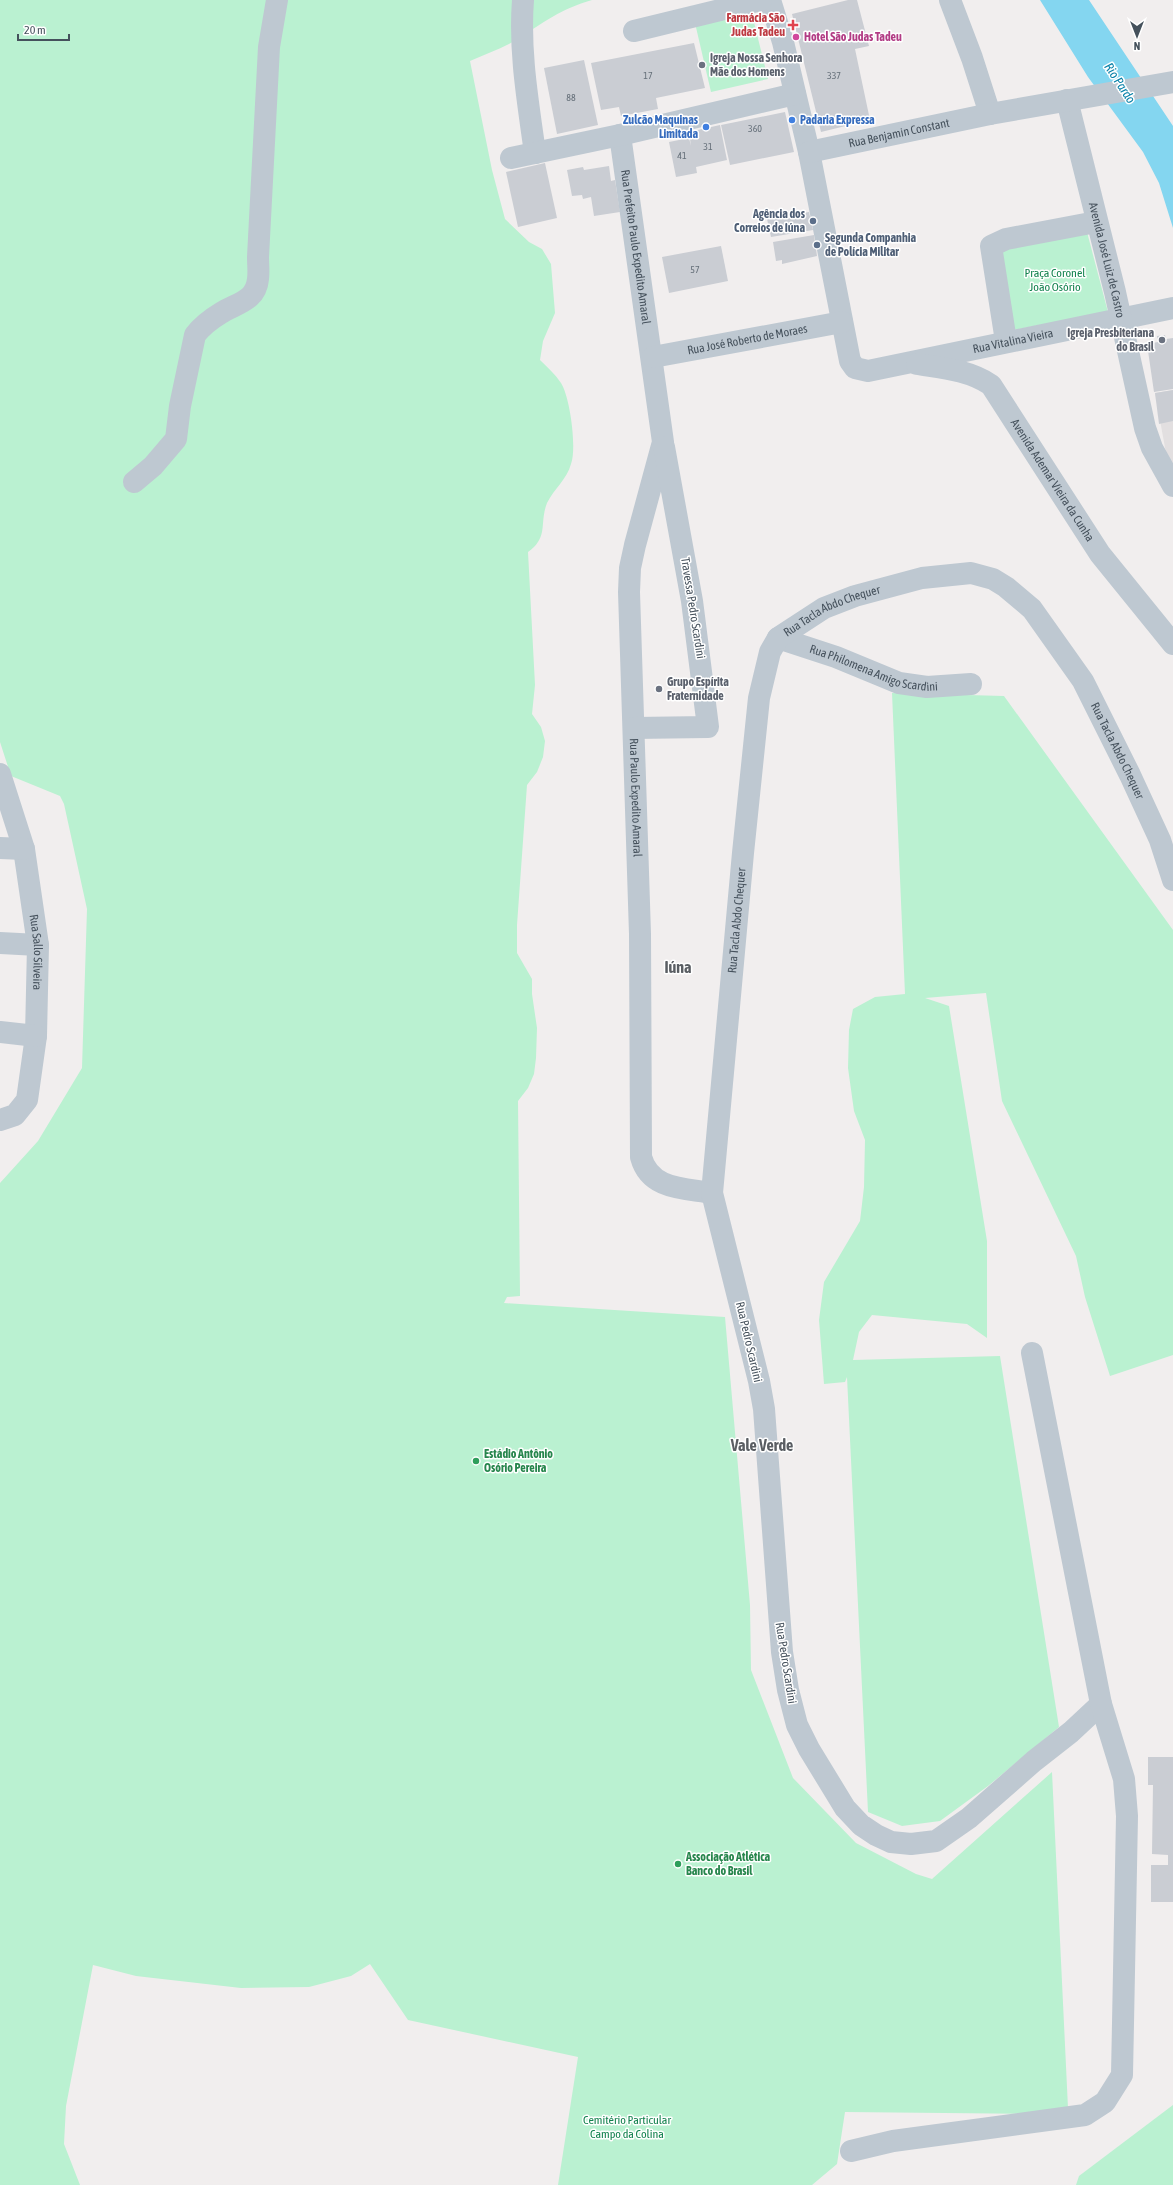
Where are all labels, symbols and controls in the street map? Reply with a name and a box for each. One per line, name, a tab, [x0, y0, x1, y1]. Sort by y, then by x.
place label: Farmácia São Judas Tadeu	[726, 11, 785, 39]
scale bar	[18, 16, 69, 42]
north arrow	[1117, 16, 1157, 56]
marker: Farmácia São Judas Tadeu	[788, 20, 798, 30]
text: 20 m	[24, 23, 46, 37]
place label: Hotel São Judas Tadeu	[804, 30, 902, 44]
marker: Hotel São Judas Tadeu	[791, 32, 801, 42]
text: N	[1134, 40, 1140, 52]
place label: Igreja Nossa Senhora Mãe dos Homens	[710, 51, 803, 79]
marker: Igreja Nossa Senhora Mãe dos Homens	[697, 60, 707, 70]
water label: Rio Pardo	[1101, 60, 1139, 106]
house number: 17	[643, 70, 653, 81]
house number: 337	[827, 70, 841, 81]
house number: 88	[566, 92, 576, 103]
place label: Zulcão Maquinas Limitada	[623, 113, 699, 141]
place label: Padaria Expressa	[800, 113, 875, 127]
marker: Padaria Expressa	[787, 115, 797, 125]
street label: Rua Benjamin Constant	[847, 116, 951, 151]
marker: Zulcão Maquinas Limitada	[701, 122, 711, 132]
house number: 360	[748, 123, 762, 134]
house number: 31	[703, 141, 713, 152]
house number: 41	[677, 150, 687, 161]
street label: Rua Prefeito Paulo Expedito Amaral	[618, 169, 654, 326]
street label: Avenida José Luiz de Castro	[1086, 201, 1128, 320]
place label: Agência dos Correios de Iúna	[734, 207, 806, 235]
marker: Agência dos Correios de Iúna	[808, 216, 818, 226]
place label: Segunda Companhia de Polícia Militar	[825, 231, 917, 259]
marker: Segunda Companhia de Polícia Militar	[812, 240, 822, 250]
house number: 57	[690, 264, 700, 275]
park label: Praça Coronel João Osório	[1024, 266, 1086, 294]
street label: Rua José Roberto de Moraes	[686, 322, 809, 357]
street label: Rua Vitalina Vieira	[972, 326, 1054, 356]
place label: Igreja Presbiteriana do Brasil	[1067, 326, 1155, 354]
marker: Igreja Presbiteriana do Brasil	[1157, 335, 1167, 345]
street label: Avenida Ademar Vieira da Cunha	[1008, 416, 1097, 544]
street label: Travessa Pedro Scardini	[678, 556, 708, 660]
street label: Rua Tacla Abdo Chequer	[781, 582, 882, 639]
street label: Rua Philomena Amigo Scardini	[808, 642, 938, 694]
place label: Grupo Espírita Fraternidade	[667, 675, 729, 703]
marker: Grupo Espírita Fraternidade	[654, 684, 664, 694]
street label: Rua Tacla Abdo Chequer	[1088, 700, 1147, 802]
street label: Rua Paulo Expedito Amaral	[627, 738, 645, 858]
street label: Rua Tacla Abdo Chequer	[725, 867, 749, 974]
street label: Rua Sallo Silveira	[27, 914, 45, 990]
district label: Iúna	[664, 958, 692, 976]
street label: Rua Pedro Scardini	[733, 1300, 765, 1384]
district label: Vale Verde	[730, 1436, 793, 1454]
place label: Estádio Antônio Osório Pereira	[484, 1447, 553, 1475]
marker: Estádio Antônio Osório Pereira	[471, 1456, 481, 1466]
street label: Rua Pedro Scardini	[773, 1621, 799, 1705]
place label: Associação Atlética Banco do Brasil	[685, 1850, 771, 1878]
marker: Associação Atlética Banco do Brasil	[673, 1859, 683, 1869]
park label: Cemitério Particular Campo da Colina	[583, 2113, 671, 2141]

